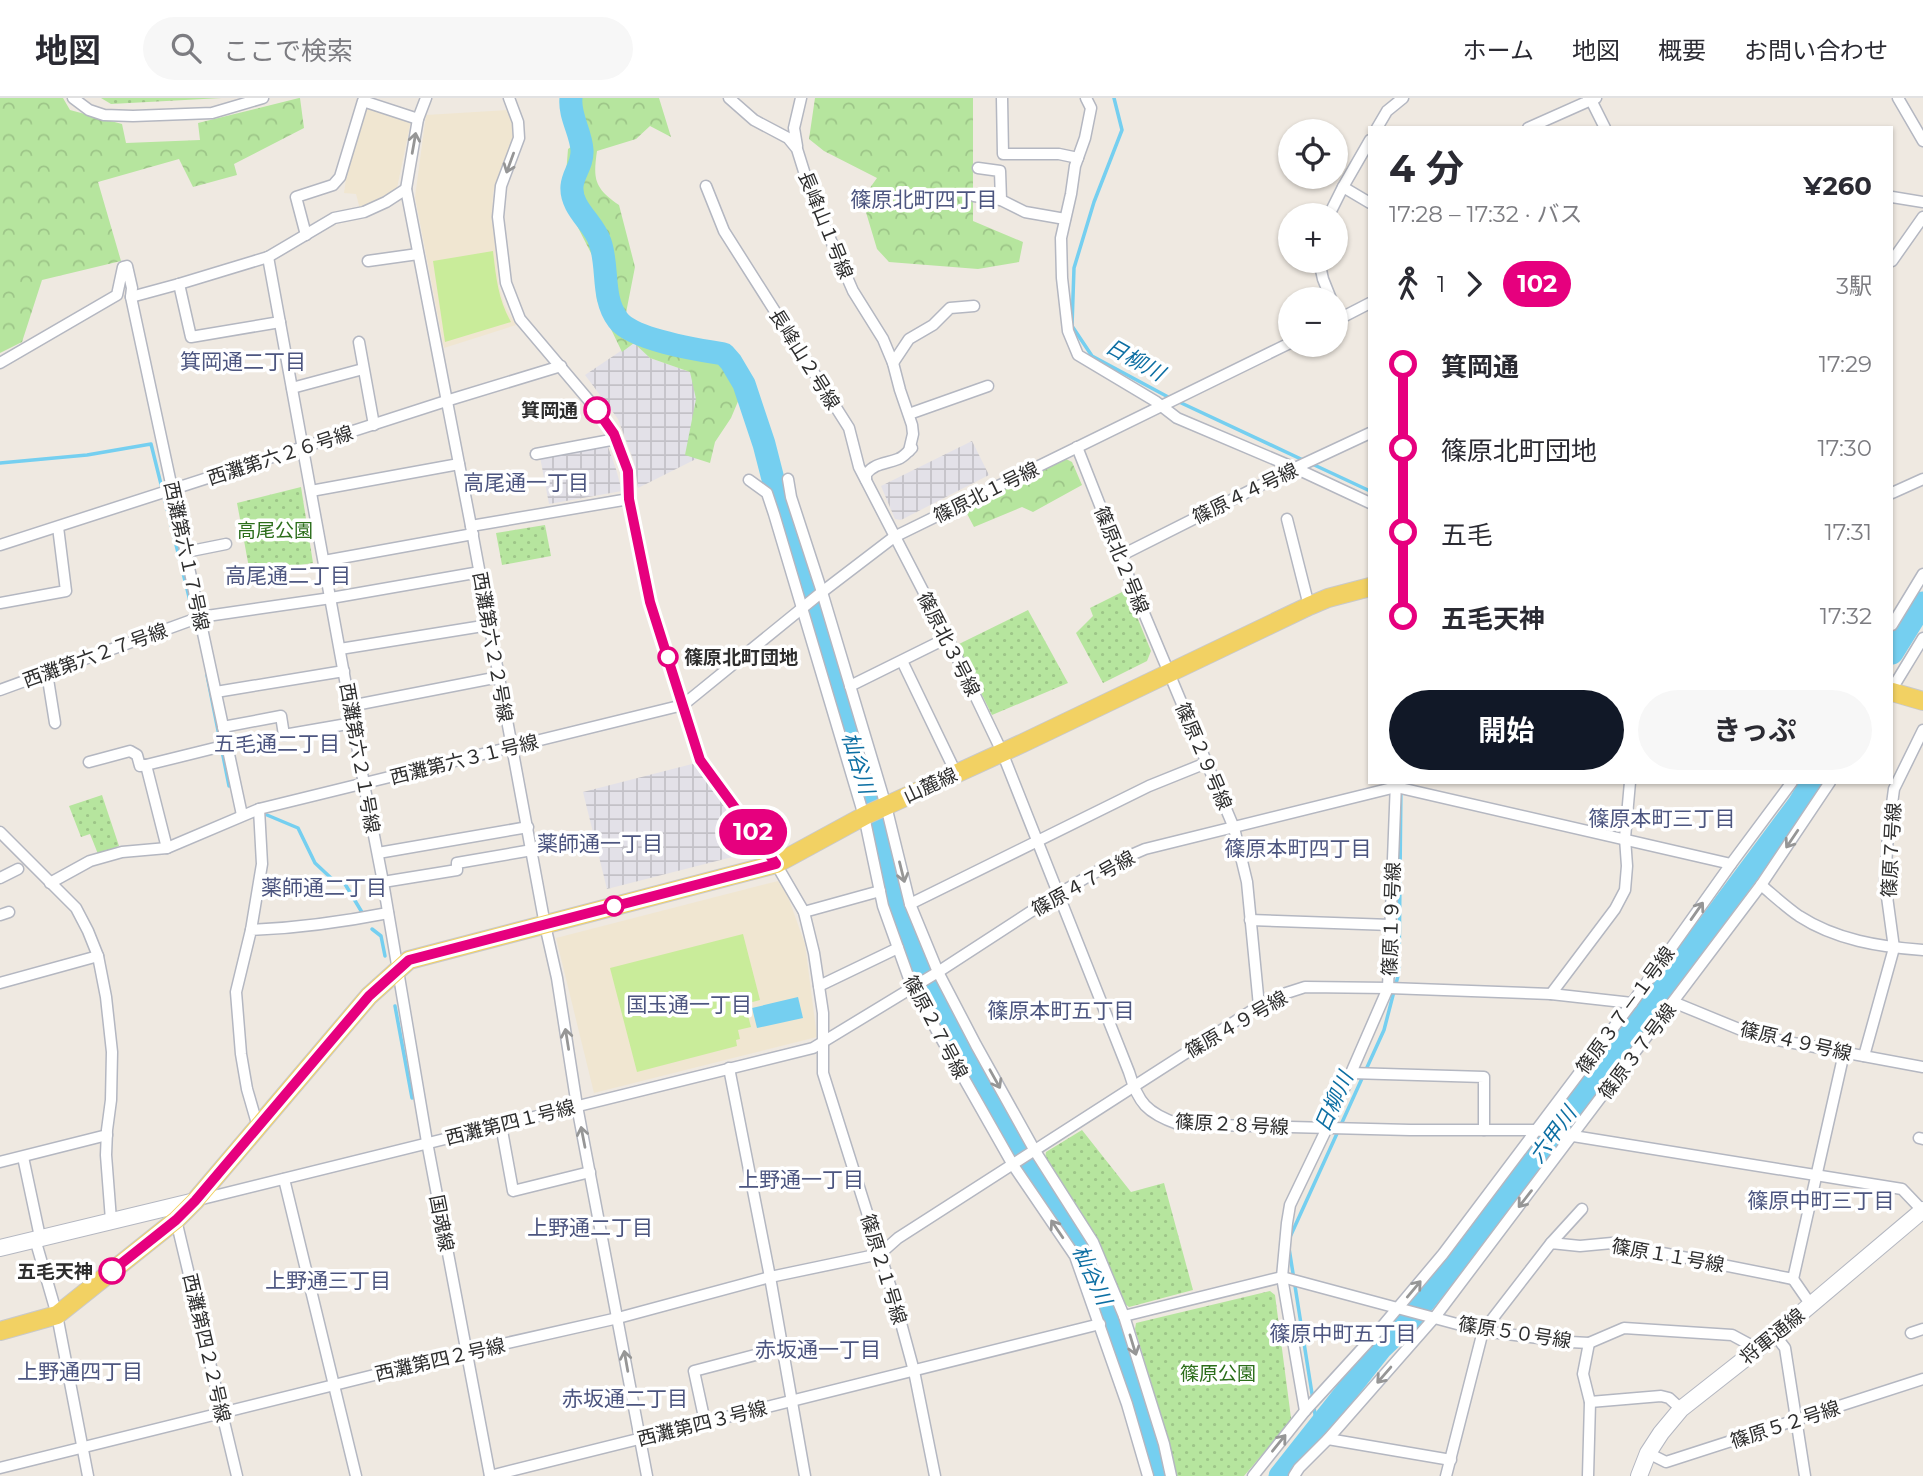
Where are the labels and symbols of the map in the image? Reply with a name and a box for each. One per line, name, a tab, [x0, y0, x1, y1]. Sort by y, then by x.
one-way arrow	[408, 132, 421, 155]
one-way arrow	[502, 151, 515, 173]
street label: 長峰山１号線	[794, 168, 858, 282]
district label: 篠原北町四丁目	[851, 187, 998, 212]
street label: 長峰山２号線	[765, 305, 845, 414]
water label: 日柳川	[1102, 333, 1171, 387]
district label: 箕岡通二丁目	[180, 349, 306, 374]
marker: 箕岡通	[584, 397, 610, 423]
place label: 箕岡通	[521, 399, 578, 422]
street label: 西灘第六２６号線	[204, 421, 356, 490]
street label: 篠原北１号線	[930, 457, 1042, 528]
street label: 篠原４４号線	[1189, 458, 1301, 529]
district label: 高尾通一丁目	[463, 470, 589, 495]
street label: 西灘第六１７号線	[159, 479, 214, 633]
street label: 篠原北２号線	[1090, 503, 1154, 617]
park label: 高尾公園	[237, 519, 313, 542]
district label: 高尾通二丁目	[225, 563, 351, 588]
street label: 西灘第六２２号線	[468, 570, 517, 724]
street label: 篠原北３号線	[912, 588, 985, 700]
street label: 西灘第六２７号線	[20, 619, 171, 692]
place label: 篠原北町団地	[684, 646, 798, 669]
marker: 篠原北町団地	[658, 647, 678, 667]
street label: 西灘第六２１号線	[335, 681, 384, 835]
street label: 篠原２９号線	[1171, 699, 1236, 813]
water label: 杣谷川	[837, 729, 880, 799]
street label: 西灘第六３１号線	[388, 730, 541, 789]
district label: 五毛通二丁目	[214, 731, 340, 756]
street label: 山麓線	[900, 763, 961, 808]
street label: 篠原７号線	[1878, 802, 1905, 898]
district label: 篠原本町三丁目	[1589, 806, 1736, 831]
line badge: 102	[713, 809, 793, 855]
one-way arrow	[1785, 829, 1799, 848]
district label: 薬師通一丁目	[537, 831, 663, 856]
district label: 篠原本町四丁目	[1225, 836, 1372, 861]
street label: 篠原４７号線	[1028, 846, 1139, 921]
one-way arrow	[896, 860, 909, 883]
street label: 篠原１９号線	[1378, 862, 1405, 976]
district label: 薬師通二丁目	[261, 875, 387, 900]
unlabelled marker	[604, 896, 624, 916]
one-way arrow	[1690, 902, 1704, 921]
street label: 篠原３７－１号線	[1571, 942, 1679, 1079]
street label: 篠原２７号線	[899, 972, 972, 1083]
street label: 篠原４９号線	[1181, 986, 1291, 1063]
district label: 国玉通一丁目	[626, 992, 752, 1017]
district label: 篠原本町五丁目	[988, 998, 1135, 1023]
street label: 篠原３７号線	[1594, 999, 1681, 1104]
street label: 篠原４９号線	[1738, 1017, 1854, 1066]
one-way arrow	[560, 1028, 573, 1050]
water label: 日柳川	[1309, 1066, 1359, 1136]
one-way arrow	[989, 1068, 1002, 1089]
street label: 西灘第四１号線	[443, 1095, 577, 1150]
water label: 六甲川	[1524, 1100, 1582, 1168]
street label: 篠原２８号線	[1174, 1110, 1290, 1139]
one-way arrow	[576, 1126, 590, 1149]
district label: 上野通一丁目	[738, 1167, 864, 1192]
district label: 篠原中町三丁目	[1748, 1188, 1895, 1213]
one-way arrow	[1518, 1189, 1533, 1207]
street label: 国魂線	[425, 1193, 458, 1253]
street label: 篠原２１号線	[856, 1211, 911, 1327]
district label: 上野通二丁目	[527, 1215, 653, 1240]
one-way arrow	[1050, 1220, 1064, 1239]
street label: 篠原１１号線	[1610, 1234, 1726, 1277]
water label: 杣谷川	[1068, 1241, 1118, 1310]
marker: 五毛天神	[99, 1258, 125, 1284]
place label: 五毛天神	[17, 1260, 93, 1283]
district label: 上野通三丁目	[265, 1268, 391, 1293]
street label: 西灘第四２２号線	[178, 1271, 235, 1425]
one-way arrow	[1406, 1280, 1422, 1298]
street label: 将軍通線	[1736, 1304, 1809, 1369]
street label: 篠原５０号線	[1457, 1312, 1573, 1353]
district label: 篠原中町五丁目	[1270, 1321, 1417, 1346]
street label: 西灘第四２号線	[373, 1333, 508, 1386]
one-way arrow	[1128, 1334, 1141, 1356]
district label: 赤坂通一丁目	[755, 1337, 881, 1362]
one-way arrow	[618, 1350, 632, 1373]
district label: 上野通四丁目	[17, 1359, 143, 1384]
park label: 篠原公園	[1180, 1362, 1256, 1385]
one-way arrow	[1376, 1366, 1392, 1384]
district label: 赤坂通二丁目	[562, 1386, 688, 1411]
street label: 西灘第四３号線	[635, 1396, 769, 1451]
street label: 篠原５２号線	[1727, 1396, 1843, 1453]
one-way arrow	[1271, 1435, 1286, 1453]

